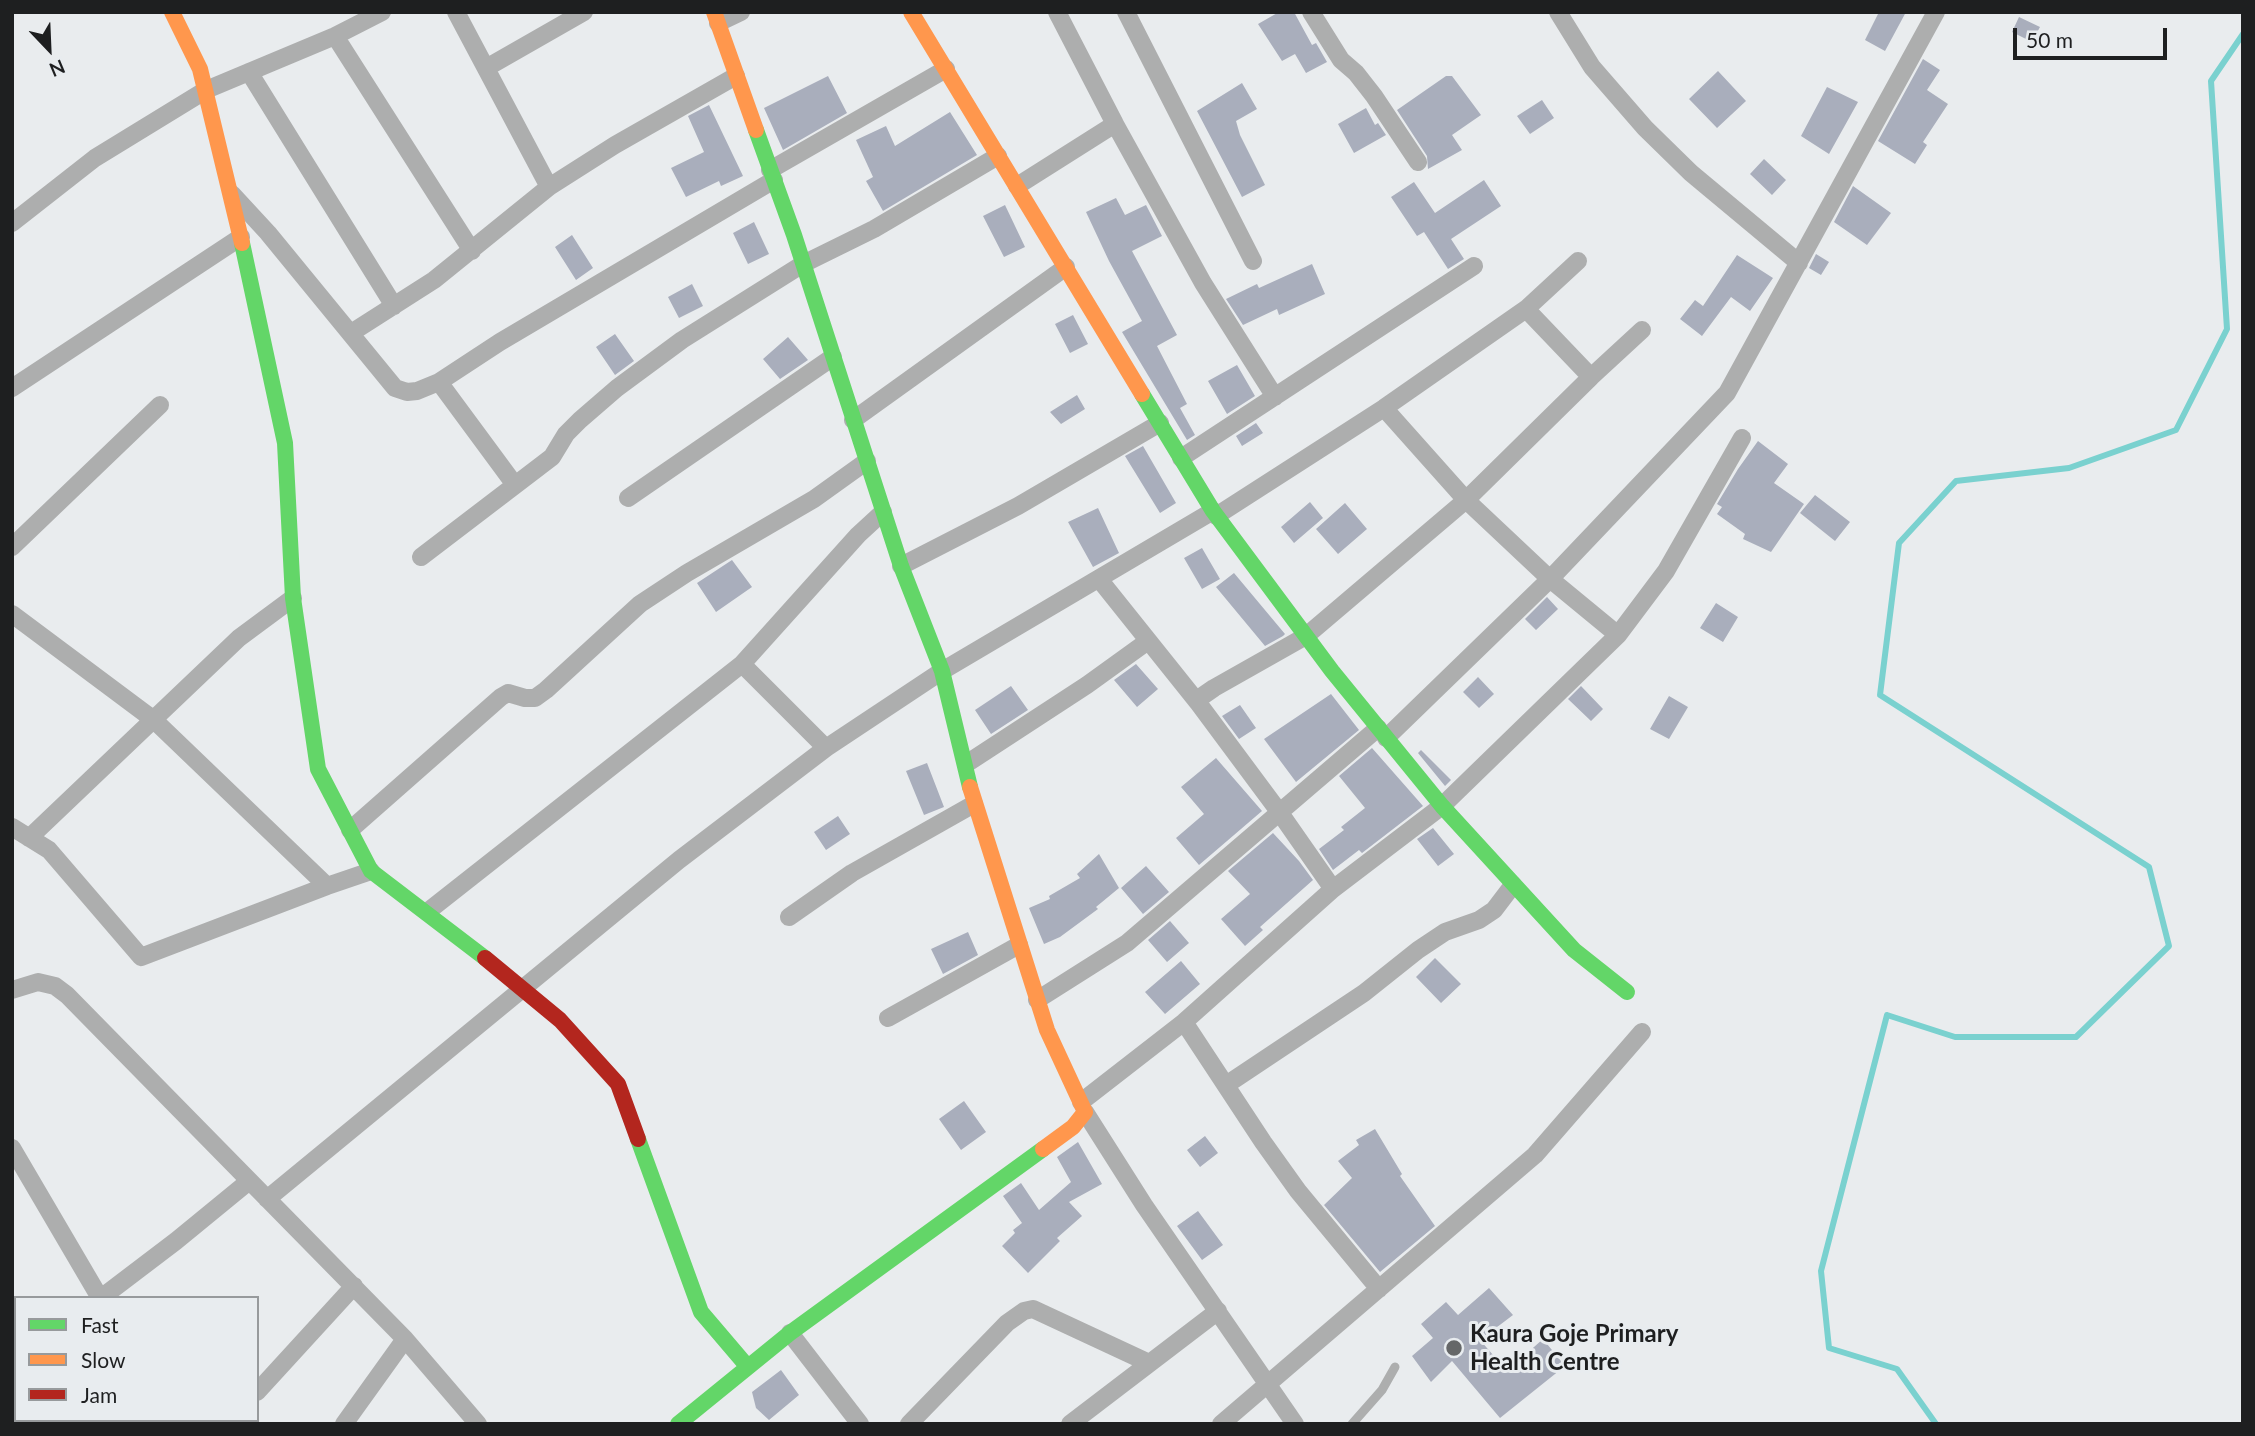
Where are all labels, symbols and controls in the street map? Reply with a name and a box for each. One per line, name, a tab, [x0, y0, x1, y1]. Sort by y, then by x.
north arrow	[14, 14, 84, 84]
scale bar	[2017, 14, 2171, 58]
text: 50 m	[2026, 27, 2073, 52]
text: N	[46, 55, 69, 82]
legend	[14, 1296, 259, 1422]
text: Fast	[81, 1312, 118, 1337]
place label: Kaura Goje Primary Health Centre	[1470, 1320, 1678, 1376]
marker: Kaura Goje Primary Health Centre	[1444, 1338, 1464, 1358]
text: Slow	[81, 1347, 125, 1372]
text: Jam	[81, 1382, 117, 1407]

